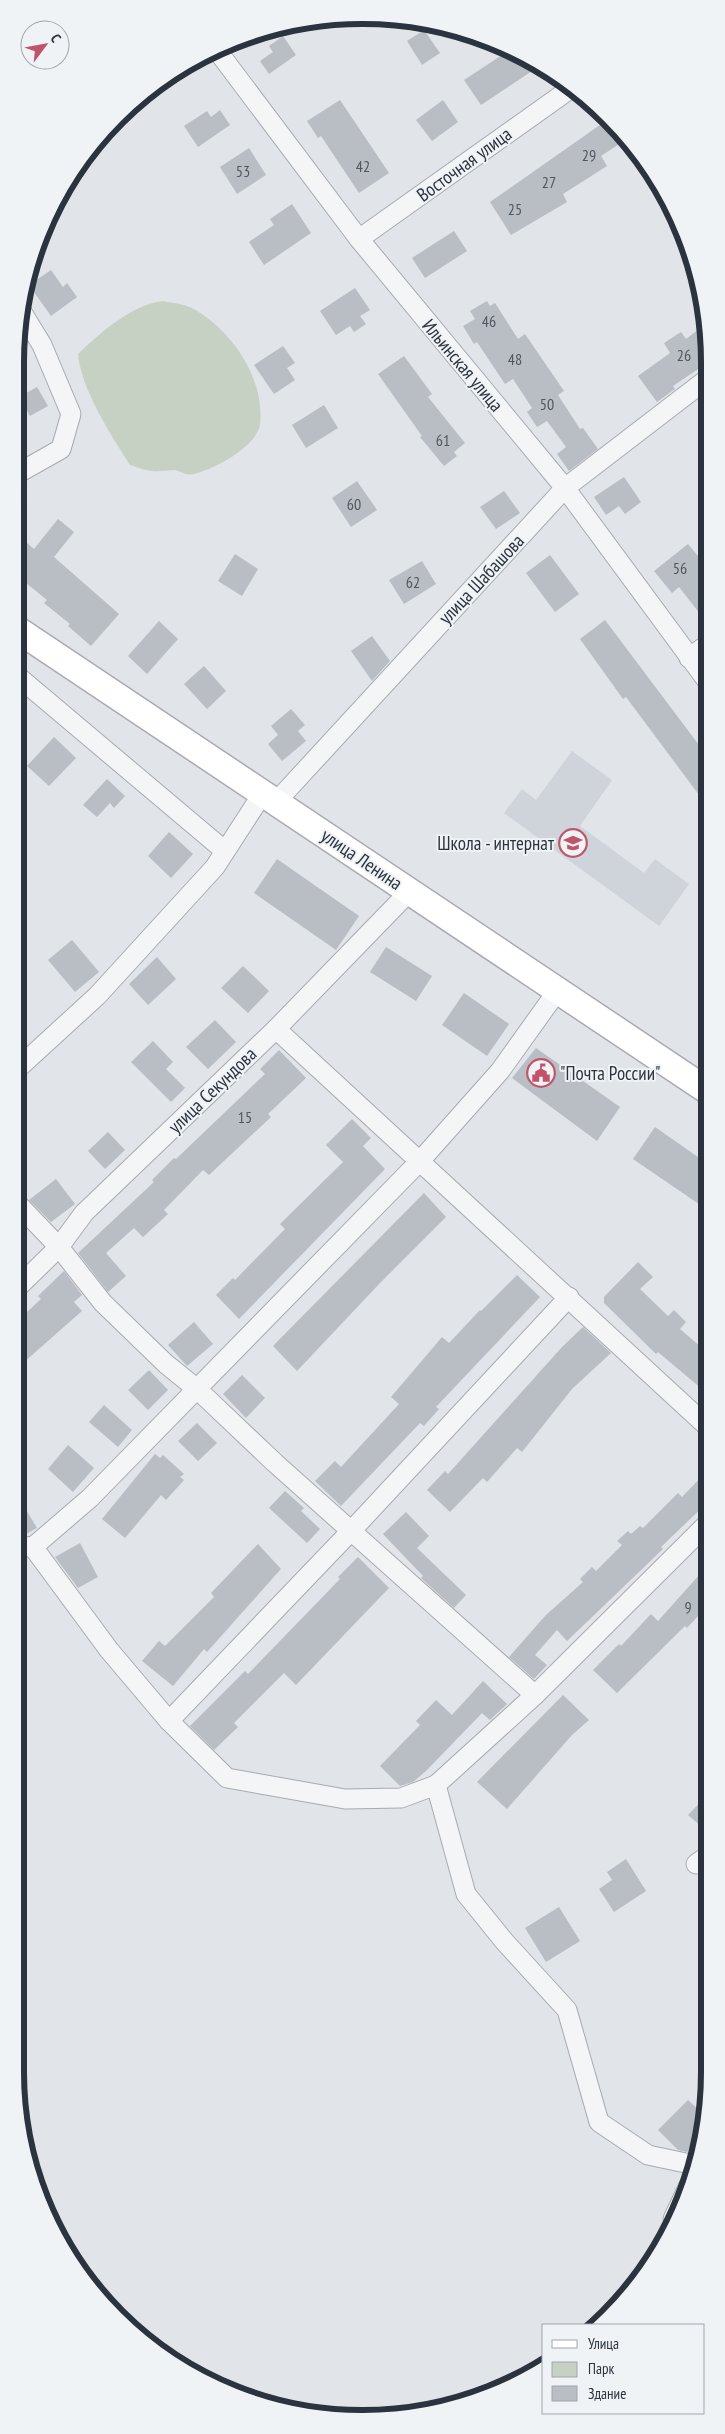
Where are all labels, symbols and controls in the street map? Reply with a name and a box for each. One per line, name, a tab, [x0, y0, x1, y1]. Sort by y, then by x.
north arrow	[20, 20, 70, 70]
text: С	[47, 31, 66, 46]
street label: Восточная улица	[412, 122, 516, 206]
house number: 29	[582, 145, 596, 165]
house number: 42	[356, 156, 370, 176]
house number: 53	[236, 161, 250, 181]
house number: 27	[542, 172, 556, 192]
house number: 25	[508, 199, 522, 219]
house number: 46	[482, 311, 496, 331]
street label: Ильинская улица	[417, 314, 509, 416]
house number: 26	[677, 345, 691, 365]
house number: 48	[508, 349, 522, 369]
house number: 50	[540, 394, 554, 414]
house number: 61	[436, 430, 450, 450]
house number: 60	[347, 494, 361, 514]
street label: улица Шабашова	[433, 529, 529, 629]
house number: 56	[673, 558, 687, 578]
house number: 62	[406, 572, 420, 592]
street label: улица Ленина	[317, 823, 407, 895]
school or university icon: Школа - интернат	[558, 828, 588, 858]
place label: Школа - интернат	[437, 831, 555, 855]
street label: улица Секундова	[163, 1042, 261, 1138]
public building icon: "Почта России"	[526, 1058, 556, 1088]
place label: "Почта России"	[560, 1061, 660, 1085]
house number: 15	[238, 1107, 252, 1127]
house number: 9	[684, 1597, 692, 1617]
legend	[542, 2324, 705, 2414]
text: Улица	[588, 2334, 619, 2353]
text: Парк	[588, 2359, 614, 2378]
text: Здание	[588, 2384, 626, 2403]

